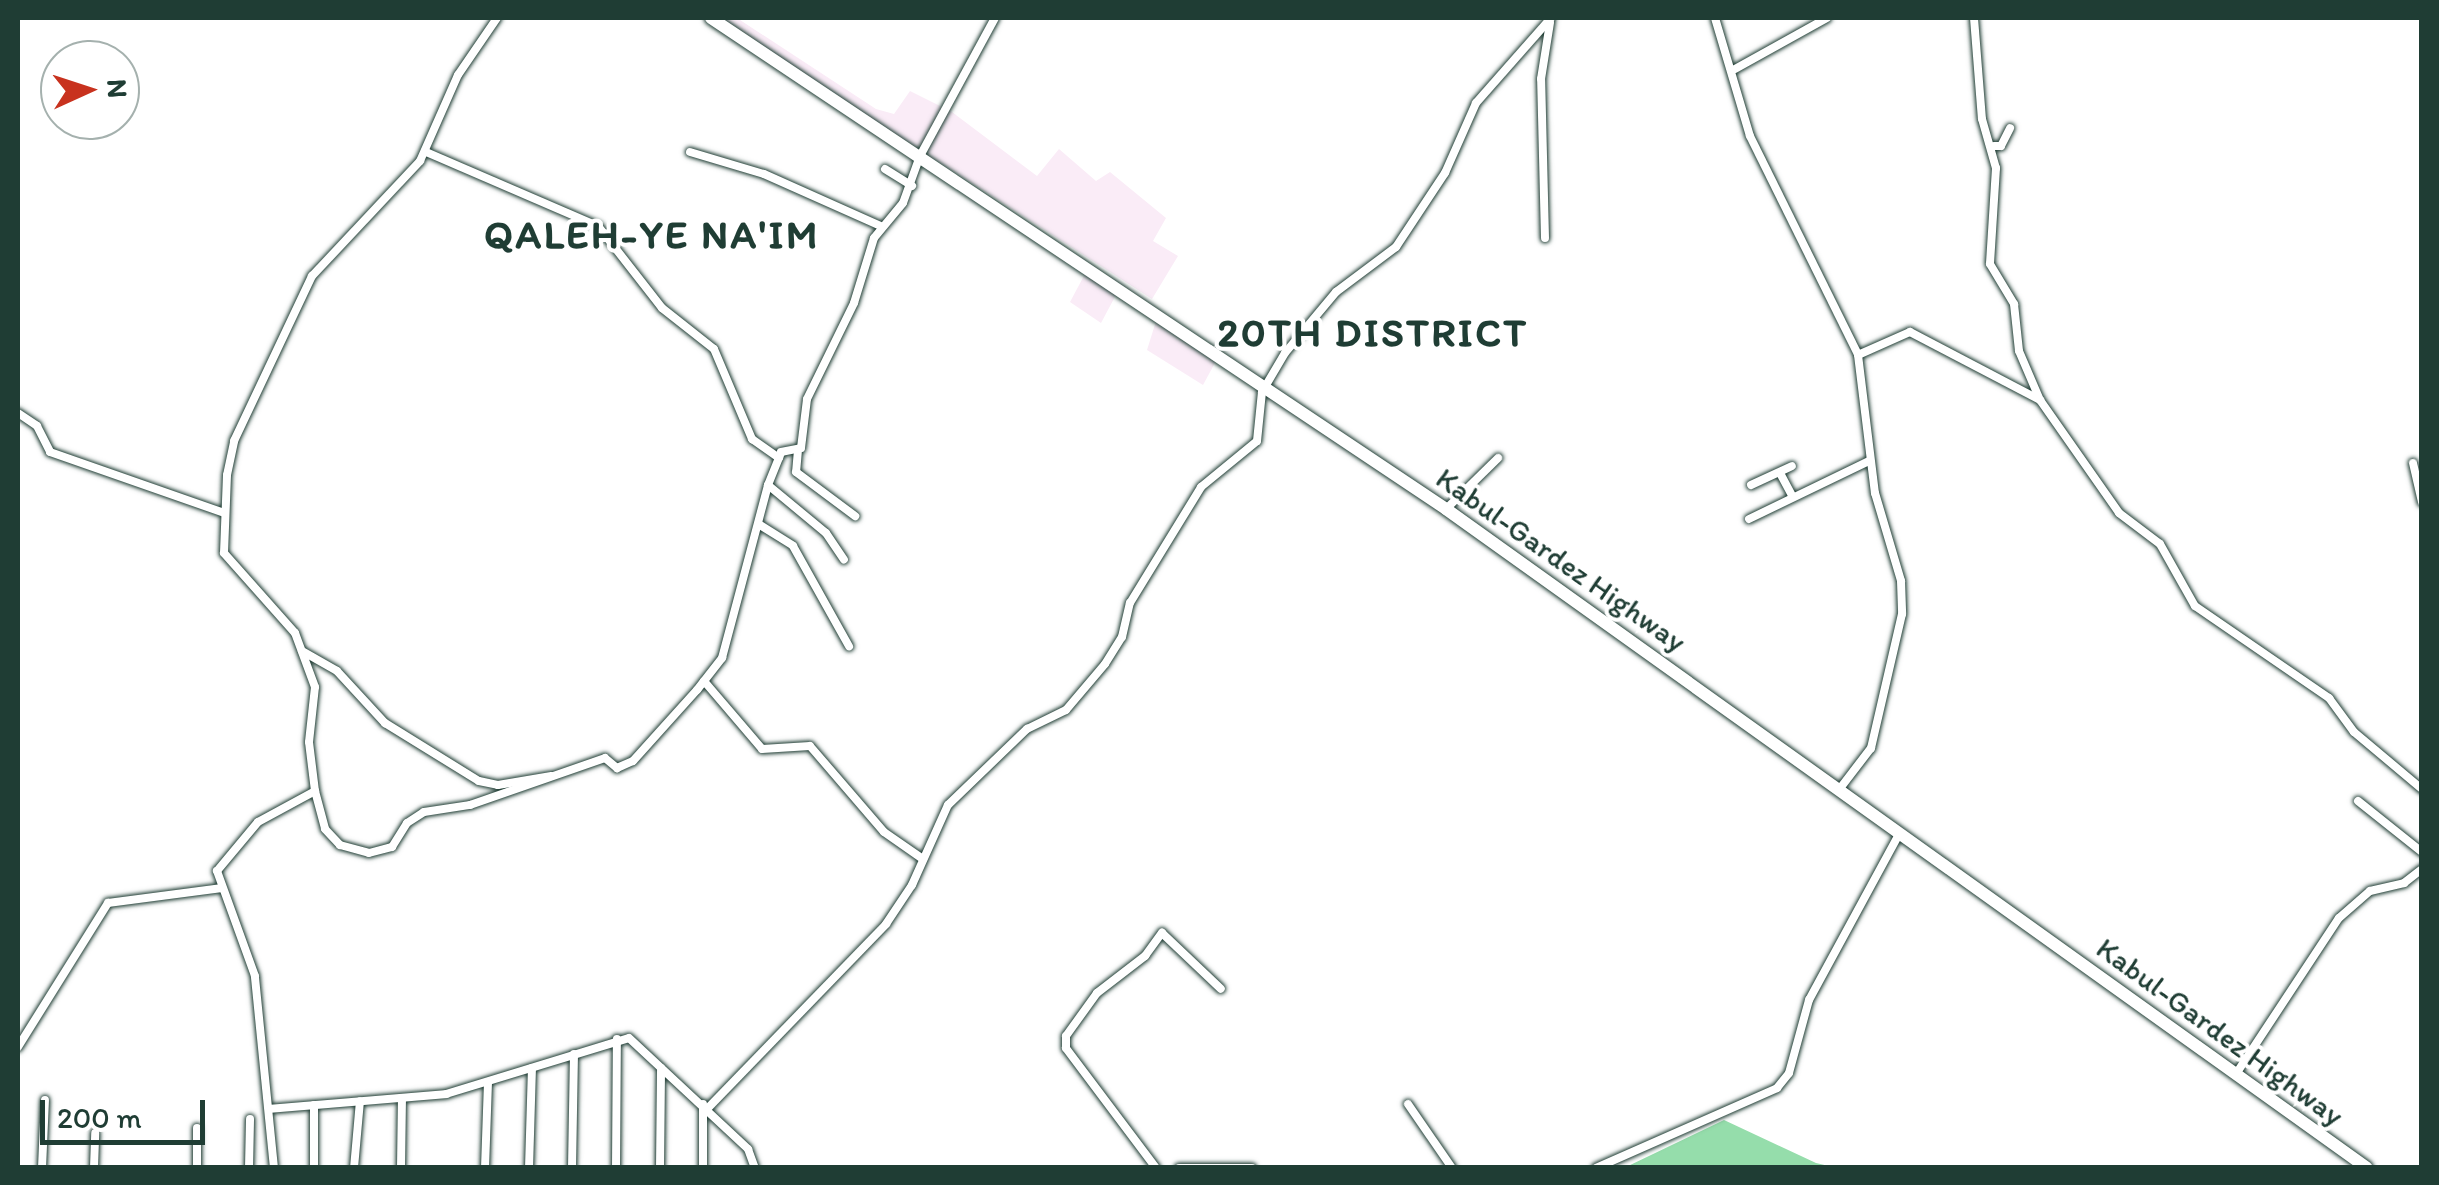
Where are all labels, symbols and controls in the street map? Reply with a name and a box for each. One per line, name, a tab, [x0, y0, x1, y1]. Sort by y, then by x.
north arrow	[40, 40, 140, 140]
text: N	[100, 78, 135, 99]
district label: QALEH-YE NA'IM	[486, 210, 818, 258]
district label: 20TH DISTRICT	[1220, 308, 1526, 356]
street label: Kabul-Gardez Highway	[1430, 461, 1692, 659]
street label: Kabul-Gardez Highway	[2090, 931, 2350, 1133]
scale bar	[45, 1080, 210, 1142]
text: 200 m	[57, 1099, 142, 1136]

